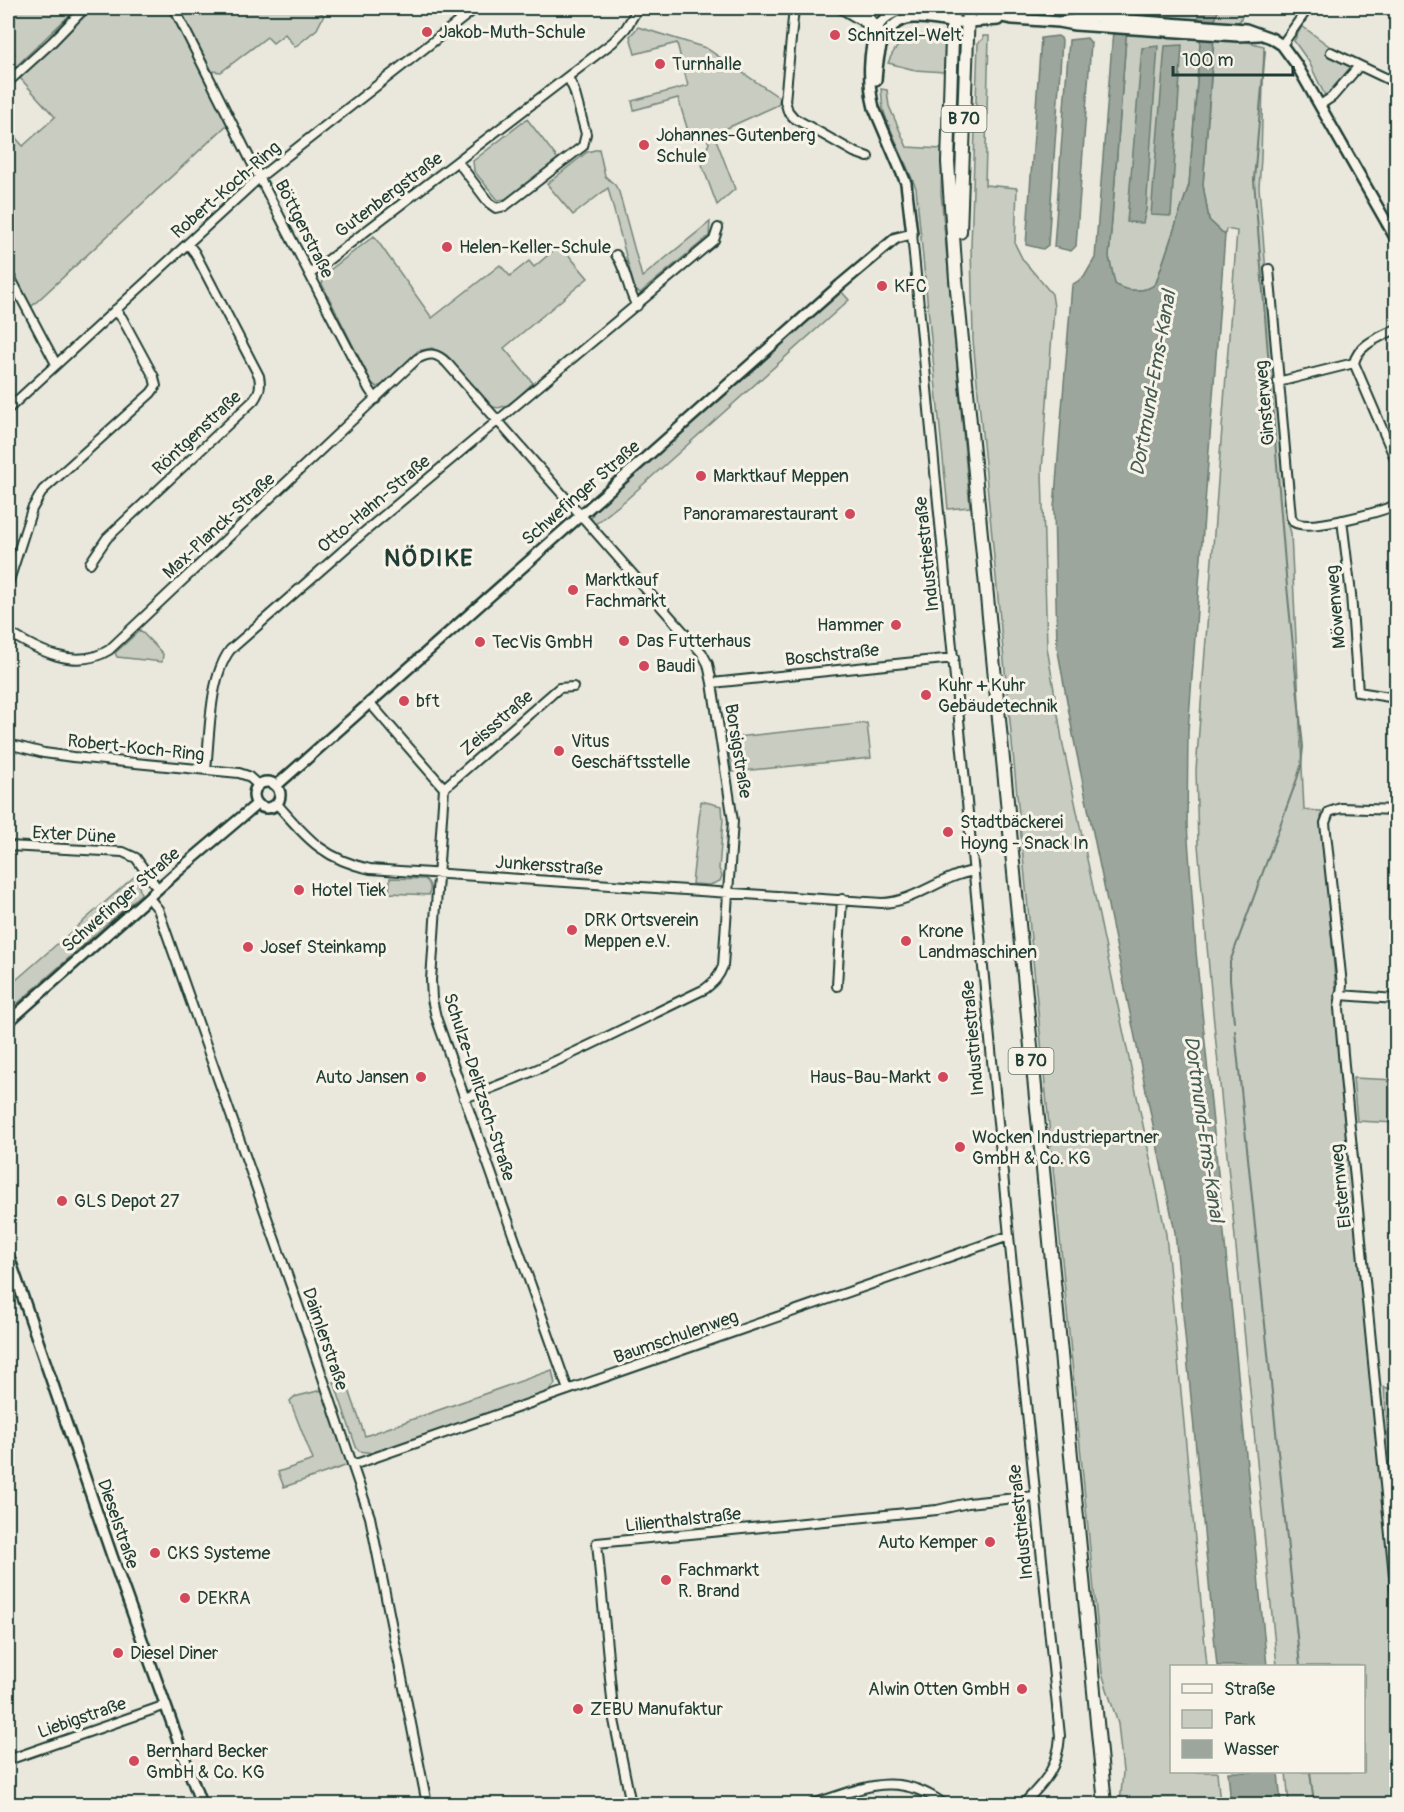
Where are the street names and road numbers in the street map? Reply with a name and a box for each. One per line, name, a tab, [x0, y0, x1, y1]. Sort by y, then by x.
road number: B 70	[942, 106, 986, 132]
street label: Robert-Koch-Ring	[167, 136, 285, 244]
street label: Gutenbergstraße	[331, 147, 447, 243]
street label: Böttgerstraße	[269, 176, 339, 282]
street label: Ginsterweg	[1250, 359, 1280, 447]
street label: Röntgenstraße	[148, 386, 247, 480]
street label: Schwefinger Straße	[517, 435, 645, 551]
street label: Otto-Hahn-Straße	[313, 450, 435, 558]
street label: Max-Planck-Straße	[158, 468, 280, 584]
street label: Industriestraße	[910, 495, 944, 613]
street label: Möwenweg	[1321, 564, 1351, 650]
street label: Boschstraße	[784, 639, 880, 671]
street label: Zeissstraße	[456, 685, 538, 761]
street label: Borsigstraße	[719, 702, 757, 800]
street label: Robert-Koch-Ring	[66, 729, 206, 767]
street label: Exter Düne	[32, 821, 116, 849]
street label: Schwefinger Straße	[57, 842, 185, 958]
street label: Junkersstraße	[495, 851, 604, 881]
street label: Industriestraße	[956, 979, 989, 1097]
street label: Schulze-Delitzsch-Straße	[438, 990, 520, 1184]
road number: B 70	[1008, 1048, 1054, 1074]
street label: Elsternweg	[1325, 1143, 1357, 1229]
street label: Daimlerstraße	[297, 1285, 353, 1393]
street label: Baumschulenweg	[611, 1305, 741, 1369]
street label: Industriestraße	[1004, 1463, 1038, 1581]
street label: Dieselstraße	[92, 1476, 144, 1572]
street label: Lilienthalstraße	[624, 1502, 742, 1538]
street label: Liebigstraße	[35, 1692, 129, 1744]

